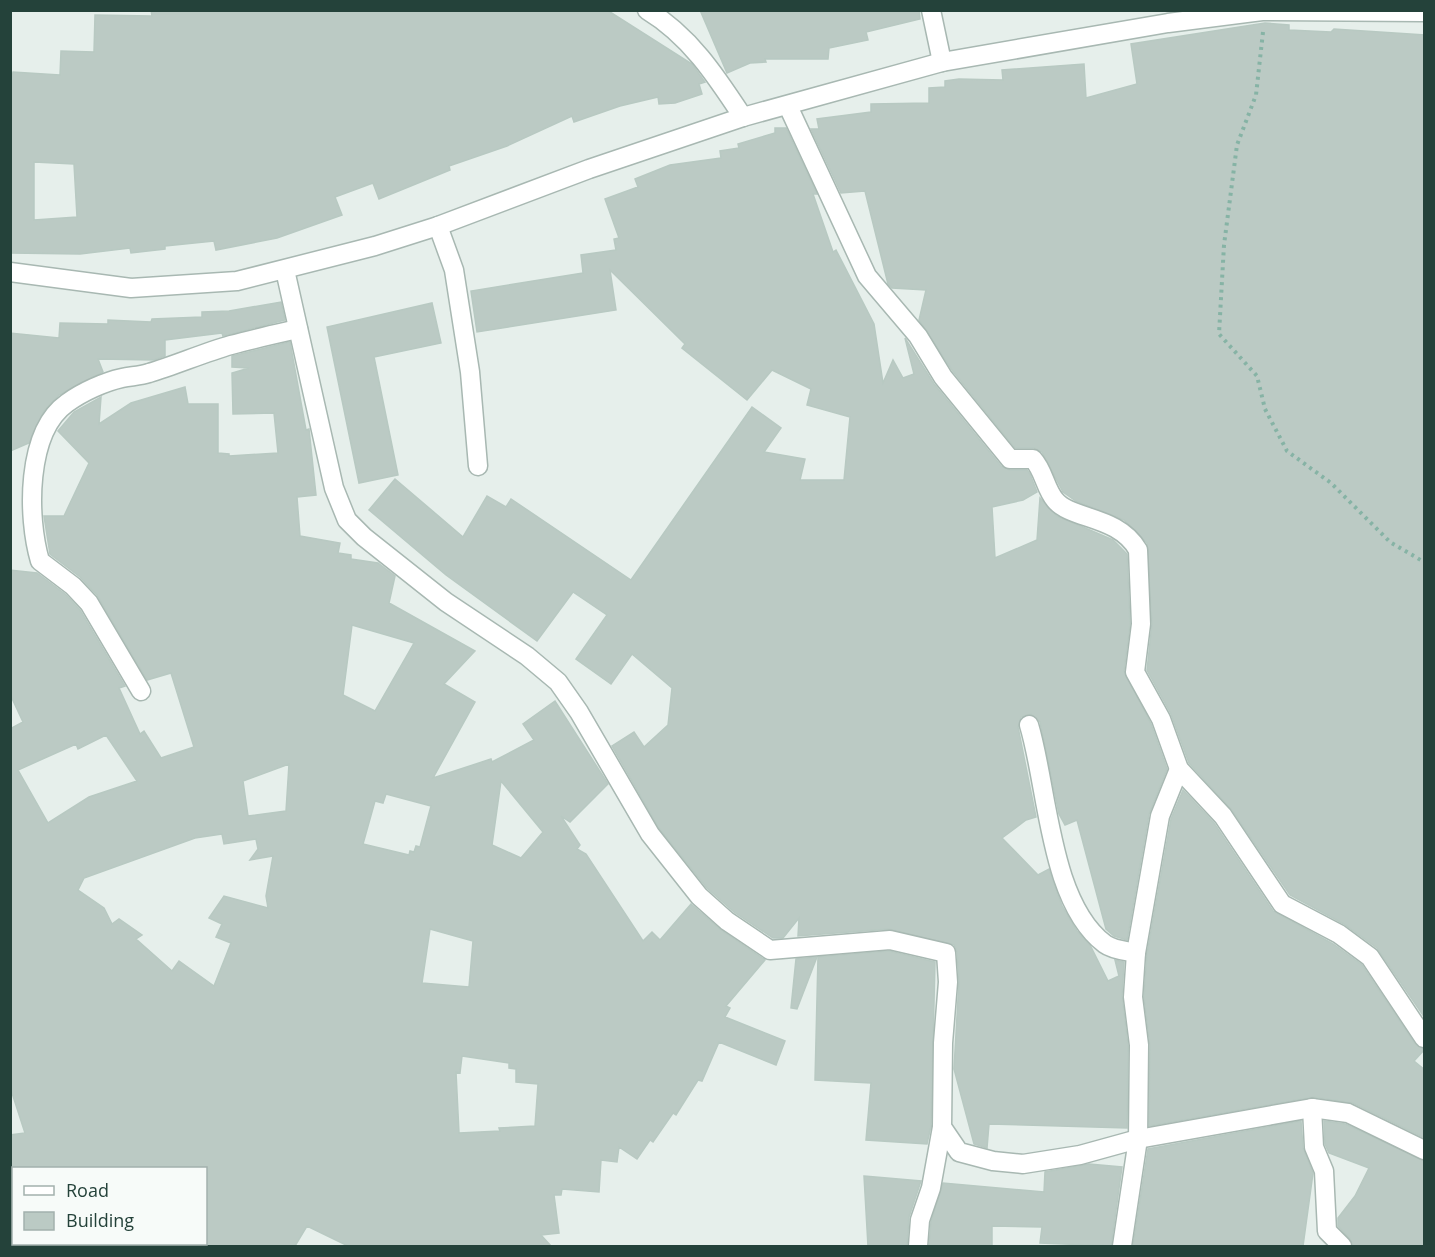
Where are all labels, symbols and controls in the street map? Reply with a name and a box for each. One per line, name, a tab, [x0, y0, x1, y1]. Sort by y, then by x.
legend	[12, 1167, 207, 1245]
text: Road	[66, 1178, 109, 1202]
text: Building	[66, 1208, 134, 1232]

